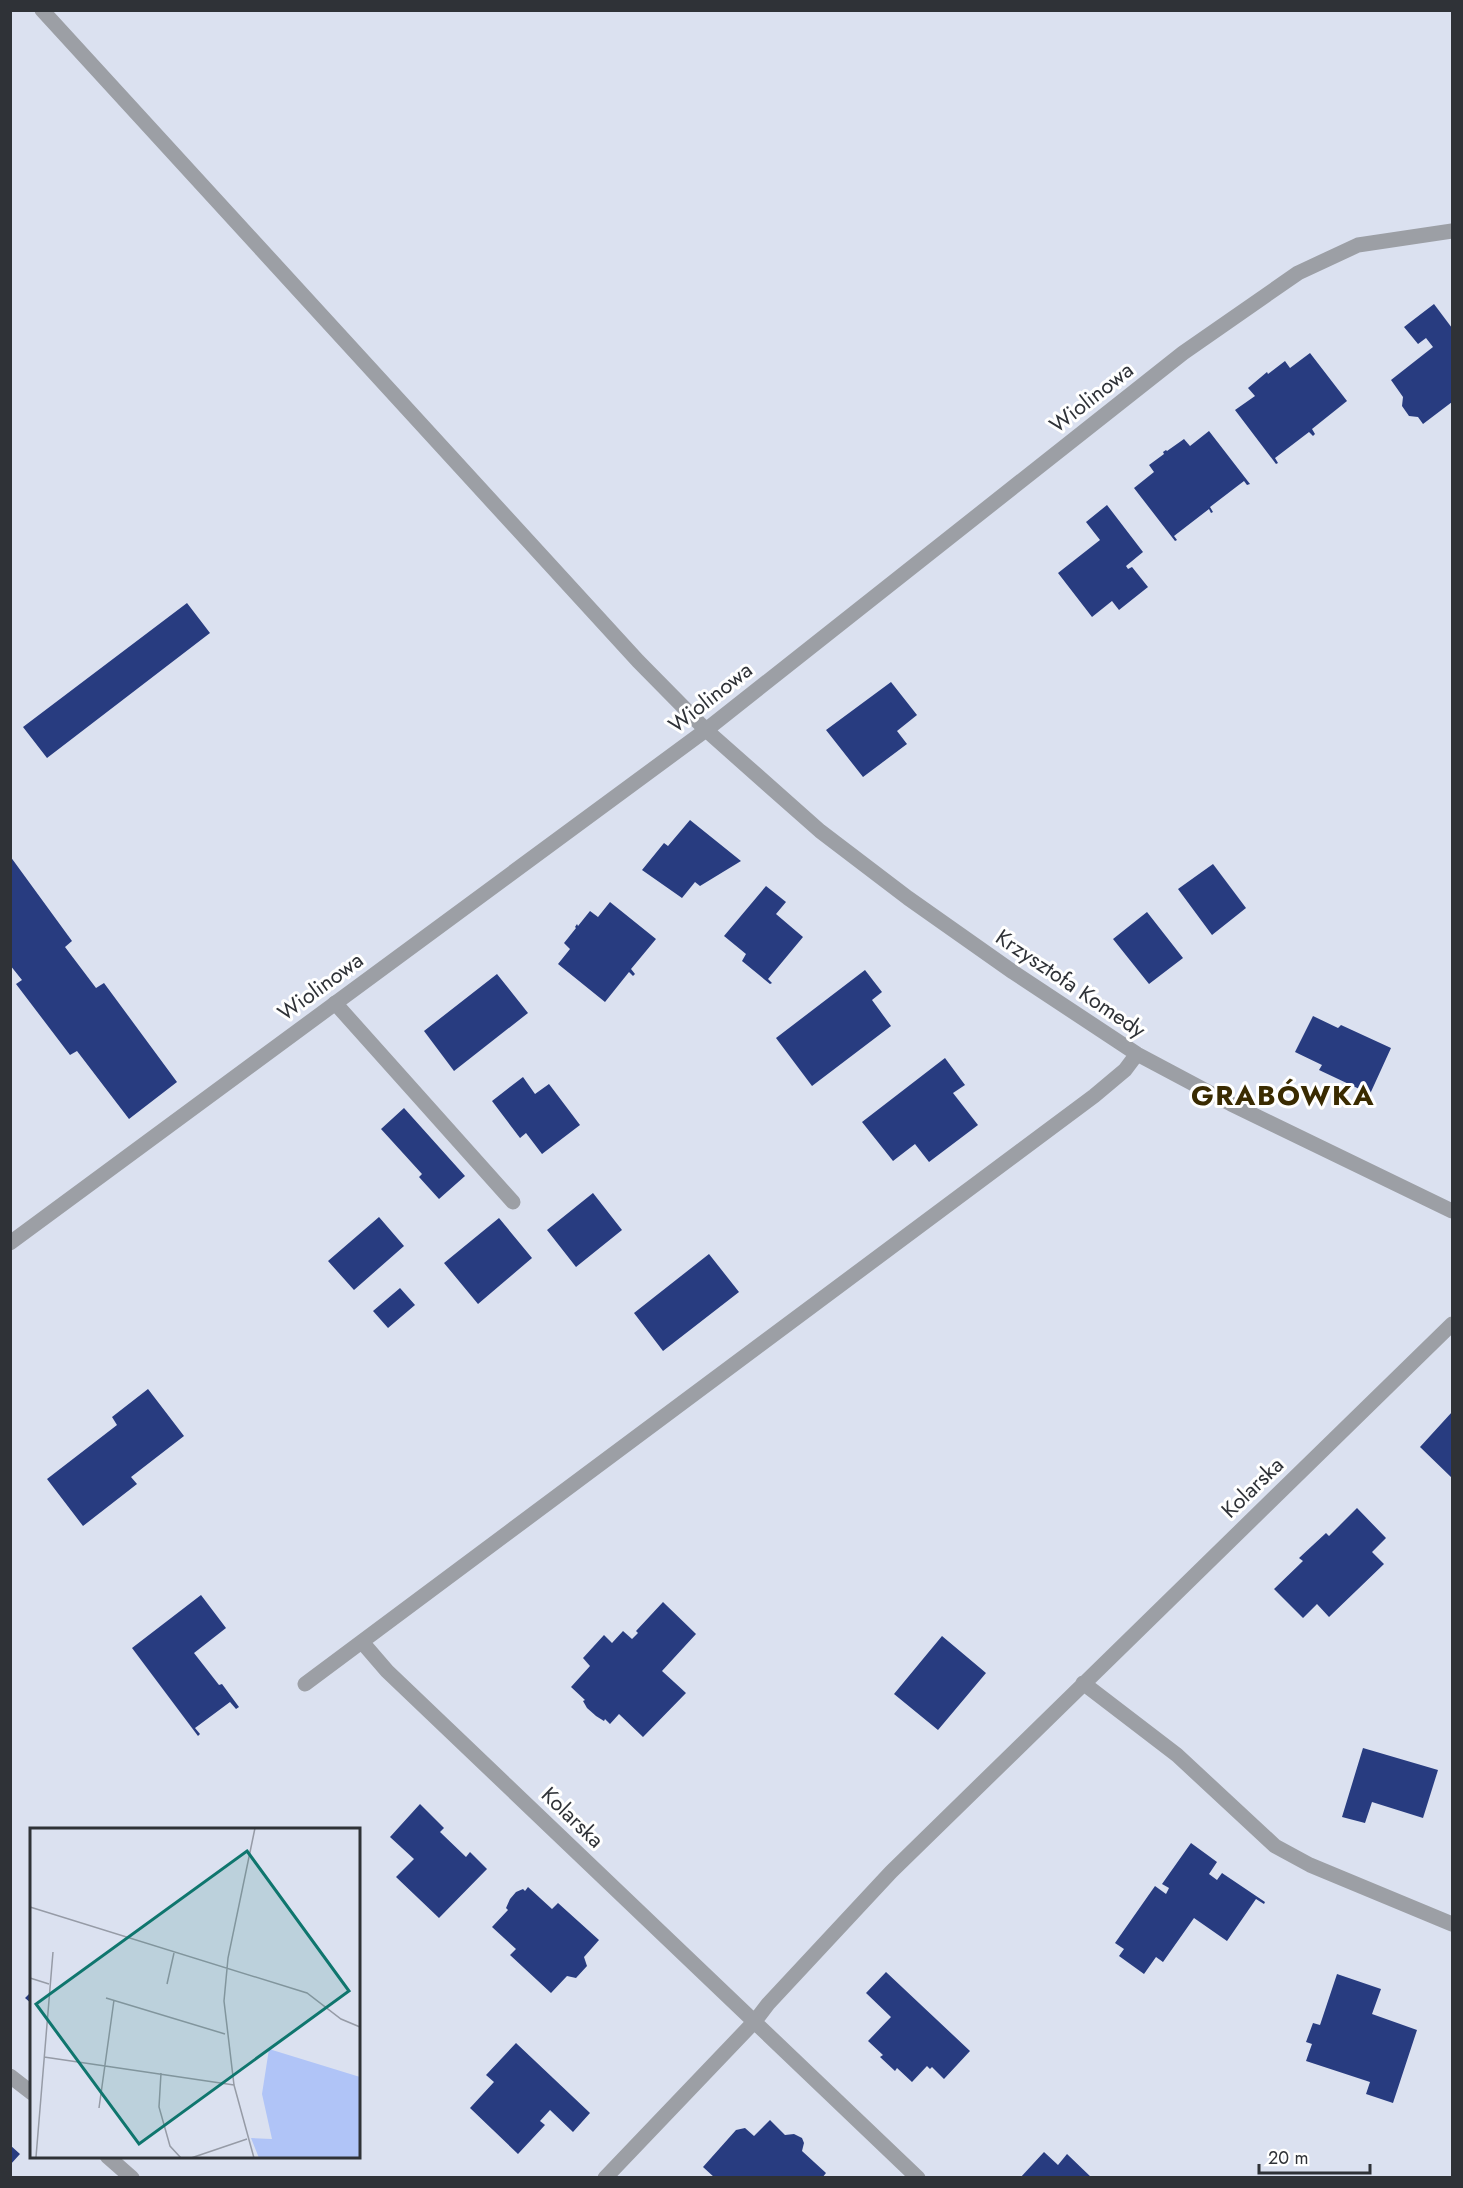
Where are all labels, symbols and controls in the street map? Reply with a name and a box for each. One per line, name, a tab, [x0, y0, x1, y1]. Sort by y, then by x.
street label: Wiolinowa	[1042, 354, 1140, 440]
street label: Wiolinowa	[661, 654, 759, 740]
street label: Krzysztofa Komedy	[990, 921, 1153, 1045]
street label: Wiolinowa	[271, 944, 369, 1028]
district label: GRABÓWKA	[1191, 1075, 1375, 1116]
street label: Kolarska	[1214, 1449, 1290, 1525]
street label: Kolarska	[535, 1779, 611, 1855]
inset map	[30, 1828, 360, 2158]
scale bar	[1259, 2137, 1370, 2175]
text: 20 m	[1268, 2145, 1308, 2171]

